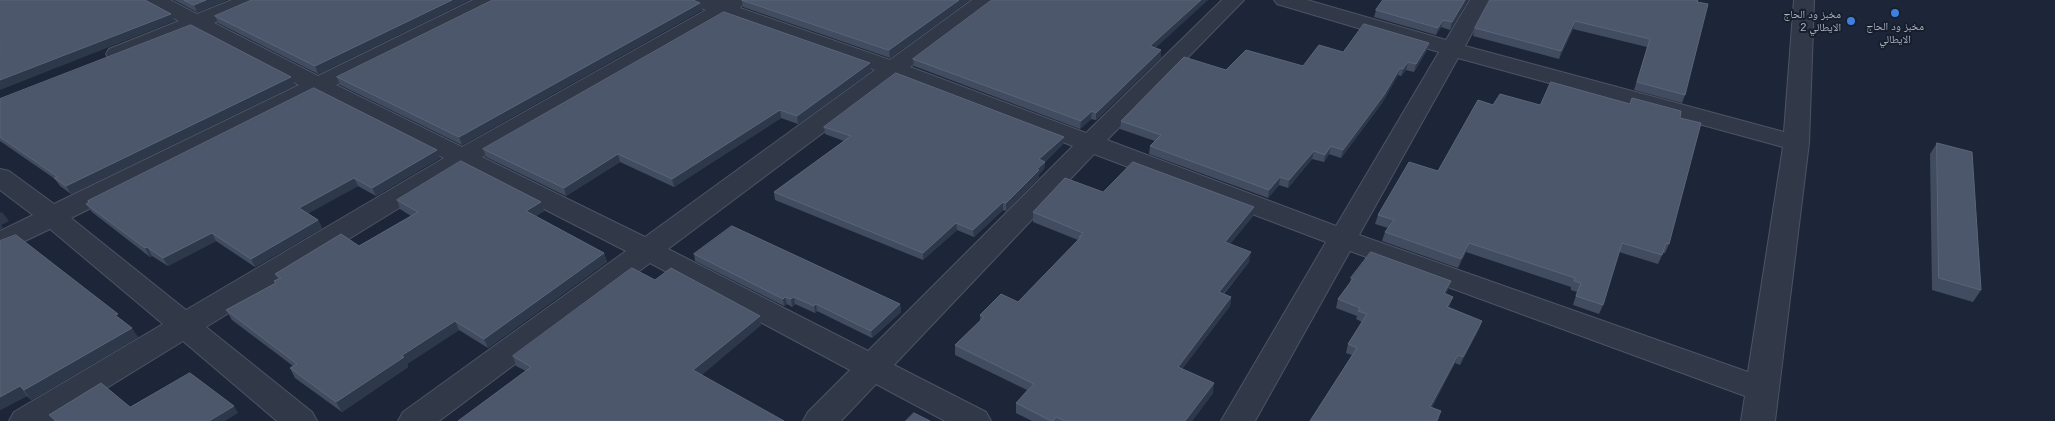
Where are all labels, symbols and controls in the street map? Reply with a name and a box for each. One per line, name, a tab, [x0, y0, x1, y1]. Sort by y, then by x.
marker: مخبز ود الحاج الايطالي	[1889, 7, 1901, 19]
place label: مخبز ود الحاج الايطالي 2	[1783, 8, 1841, 34]
marker: مخبز ود الحاج الايطالي 2	[1845, 15, 1857, 27]
place label: مخبز ود الحاج الايطالي	[1866, 20, 1924, 46]

